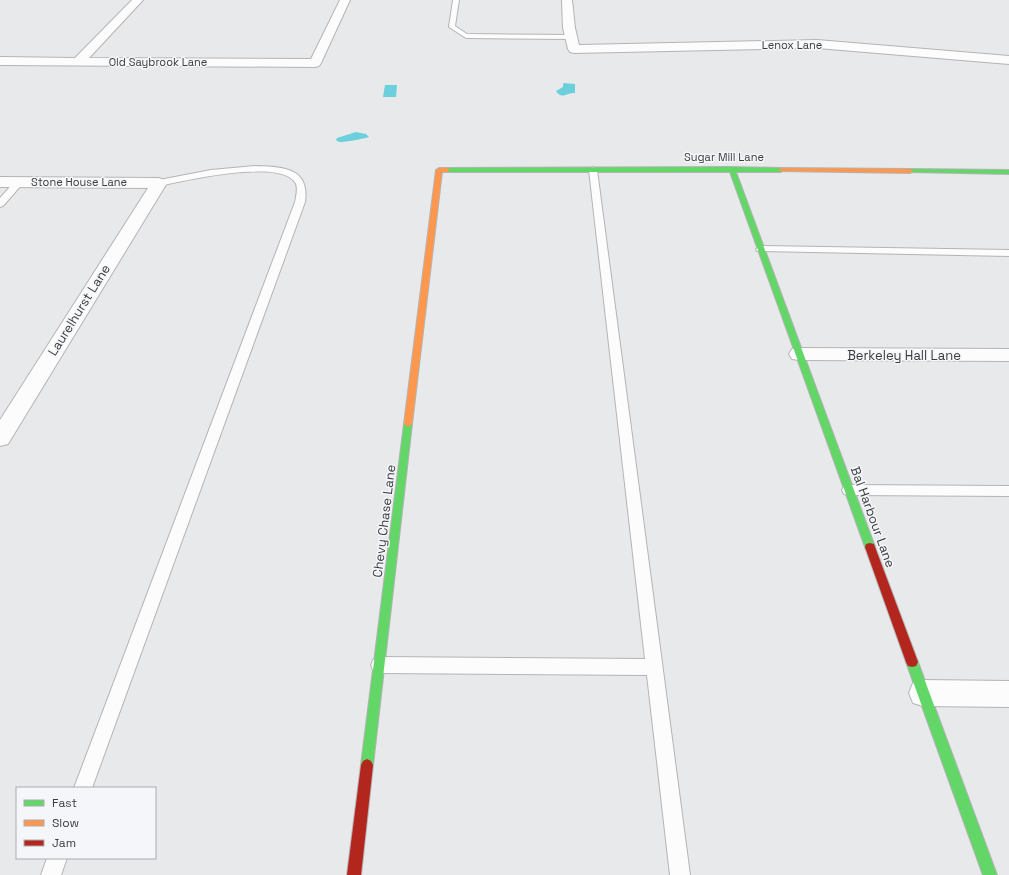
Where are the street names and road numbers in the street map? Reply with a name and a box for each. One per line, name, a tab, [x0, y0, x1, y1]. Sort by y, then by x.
street label: Lenox Lane	[762, 38, 822, 52]
street label: Old Saybrook Lane	[109, 55, 207, 69]
street label: Sugar Mill Lane	[684, 150, 764, 164]
street label: Stone House Lane	[31, 175, 127, 189]
street label: Laurelhurst Lane	[44, 261, 114, 359]
street label: Berkeley Hall Lane	[847, 347, 961, 364]
street label: Chevy Chase Lane	[369, 463, 399, 579]
street label: Bal Harbour Lane	[847, 464, 899, 570]

